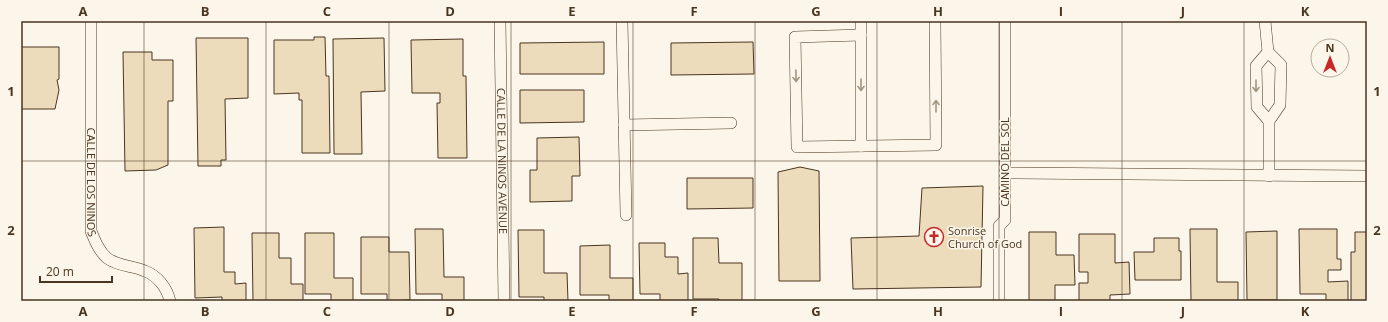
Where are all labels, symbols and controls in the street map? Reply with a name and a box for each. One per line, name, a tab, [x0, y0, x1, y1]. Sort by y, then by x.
text: A	[79, 2, 88, 20]
text: B	[201, 2, 210, 20]
text: C	[323, 2, 331, 20]
text: D	[445, 2, 455, 20]
text: E	[568, 2, 576, 20]
text: F	[690, 2, 698, 20]
text: G	[811, 2, 821, 20]
text: H	[933, 2, 943, 20]
text: I	[1059, 2, 1063, 20]
text: J	[1180, 2, 1185, 20]
text: K	[1301, 2, 1310, 20]
north arrow	[1310, 38, 1350, 78]
text: N	[1326, 40, 1334, 55]
one-way arrow	[792, 69, 800, 82]
one-way arrow	[857, 78, 864, 91]
one-way arrow	[1253, 79, 1260, 92]
text: 1	[7, 82, 15, 100]
text: 1	[1373, 82, 1381, 100]
street label: CALLE DE LA NINOS AVENUE	[494, 88, 511, 234]
one-way arrow	[932, 100, 939, 113]
street label: CAMINO DEL SOL	[997, 117, 1012, 207]
street label: CALLE DE LOS NINOS	[84, 128, 100, 239]
text: 2	[7, 221, 15, 239]
text: 2	[1373, 221, 1381, 239]
place label: Sonrise Church of God	[948, 223, 1022, 251]
church icon: Sonrise Church of God	[923, 226, 945, 248]
scale bar	[40, 258, 112, 284]
text: 20 m	[46, 263, 74, 280]
text: A	[79, 302, 88, 320]
text: B	[201, 302, 210, 320]
text: C	[323, 302, 331, 320]
text: D	[445, 302, 455, 320]
text: E	[568, 302, 576, 320]
text: F	[690, 302, 698, 320]
text: G	[811, 302, 821, 320]
text: H	[933, 302, 943, 320]
text: I	[1059, 302, 1063, 320]
text: J	[1180, 302, 1185, 320]
text: K	[1301, 302, 1310, 320]

